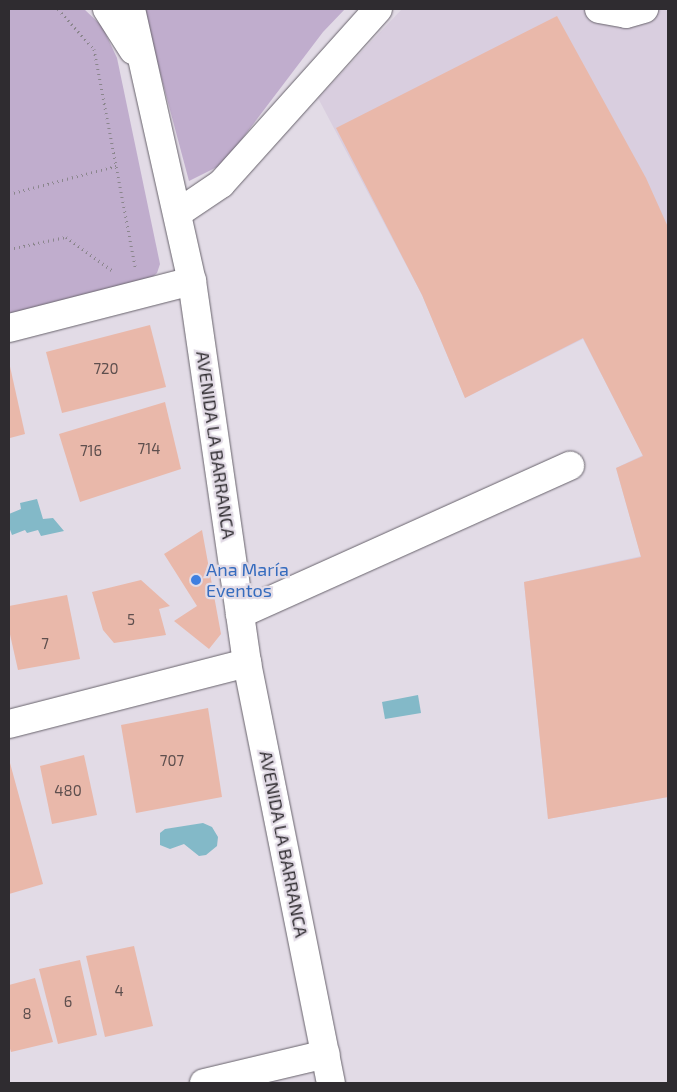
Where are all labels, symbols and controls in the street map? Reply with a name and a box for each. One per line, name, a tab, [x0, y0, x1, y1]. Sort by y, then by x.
street label: AVENIDA LA BARRANCA	[192, 349, 240, 541]
house number: 720	[93, 360, 119, 378]
house number: 714	[138, 440, 160, 458]
house number: 716	[80, 442, 102, 460]
place label: Ana María Eventos	[206, 559, 289, 602]
marker: Ana María Eventos	[190, 574, 202, 586]
house number: 5	[127, 611, 135, 629]
house number: 7	[41, 635, 49, 653]
street label: AVENIDA LA BARRANCA	[255, 748, 313, 940]
house number: 707	[160, 752, 184, 770]
house number: 480	[54, 782, 82, 800]
house number: 4	[114, 982, 124, 1000]
house number: 6	[64, 993, 72, 1011]
house number: 8	[22, 1005, 32, 1023]

